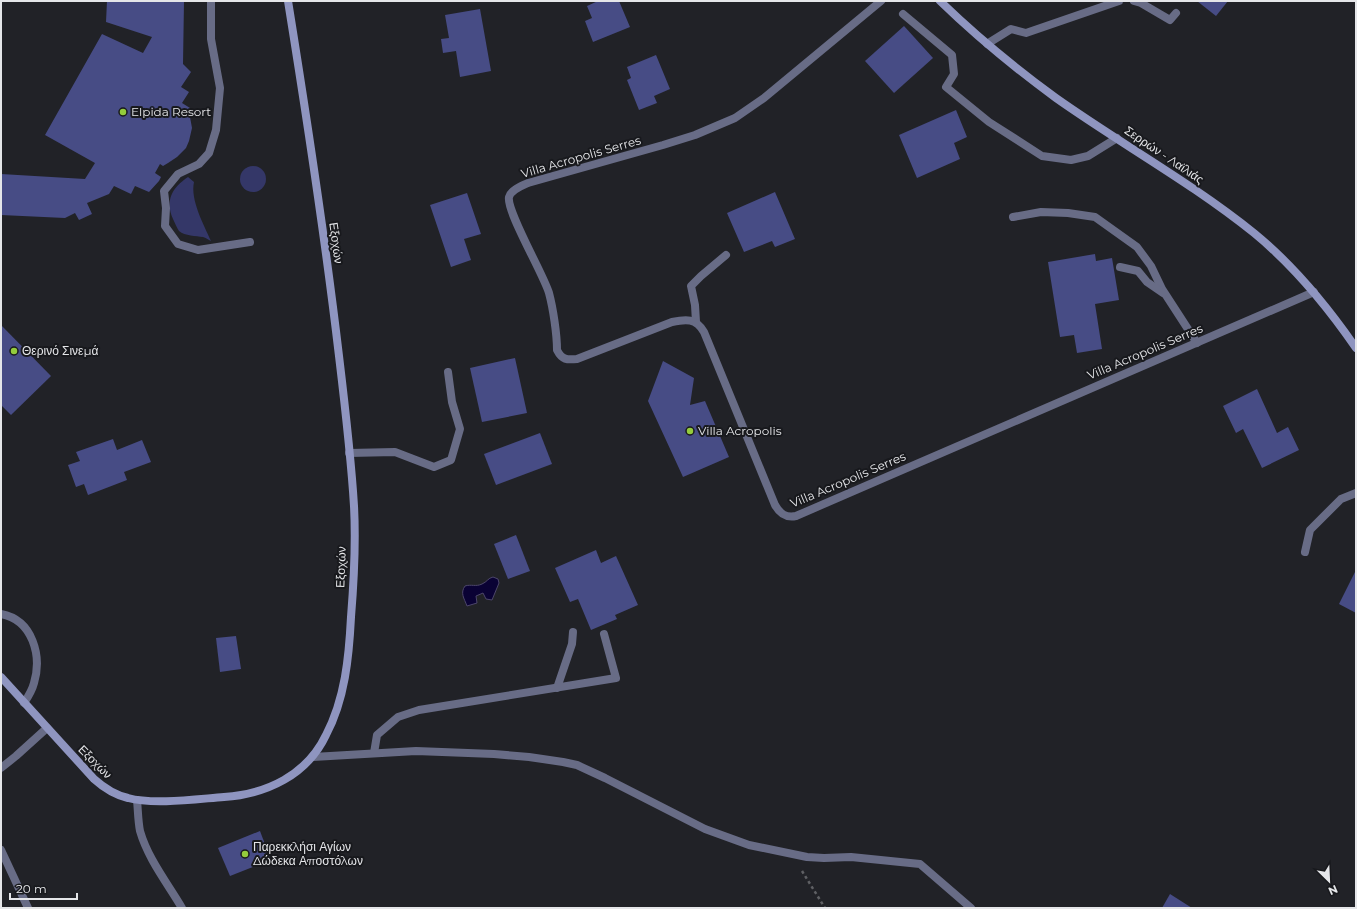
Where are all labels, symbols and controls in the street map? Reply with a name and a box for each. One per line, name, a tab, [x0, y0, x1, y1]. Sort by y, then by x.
place label: Elpida Resort	[131, 104, 211, 119]
marker: Elpida Resort	[118, 107, 128, 117]
street label: Σερρών - Λαϊλιάς	[1122, 122, 1207, 187]
street label: Villa Acropolis Serres	[519, 132, 643, 181]
street label: Εξοχών	[326, 221, 347, 265]
street label: Villa Acropolis Serres	[1085, 320, 1205, 383]
place label: Θερινό Σινεμά	[22, 343, 99, 358]
marker: Θερινό Σινεμά	[9, 346, 19, 356]
place label: Villa Acropolis	[698, 423, 782, 438]
marker: Villa Acropolis	[685, 426, 695, 436]
street label: Villa Acropolis Serres	[788, 448, 908, 511]
street label: Εξοχών	[332, 546, 349, 588]
street label: Εξοχών	[75, 742, 115, 782]
place label: Παρεκκλήσι Αγίων Δώδεκα Αποστόλων	[253, 839, 363, 868]
marker: Παρεκκλήσι Αγίων Δώδεκα Αποστόλων	[240, 849, 250, 859]
north arrow	[1309, 861, 1349, 901]
scale bar	[10, 875, 77, 901]
text: 20 m	[16, 881, 47, 896]
text: N	[1326, 882, 1340, 898]

